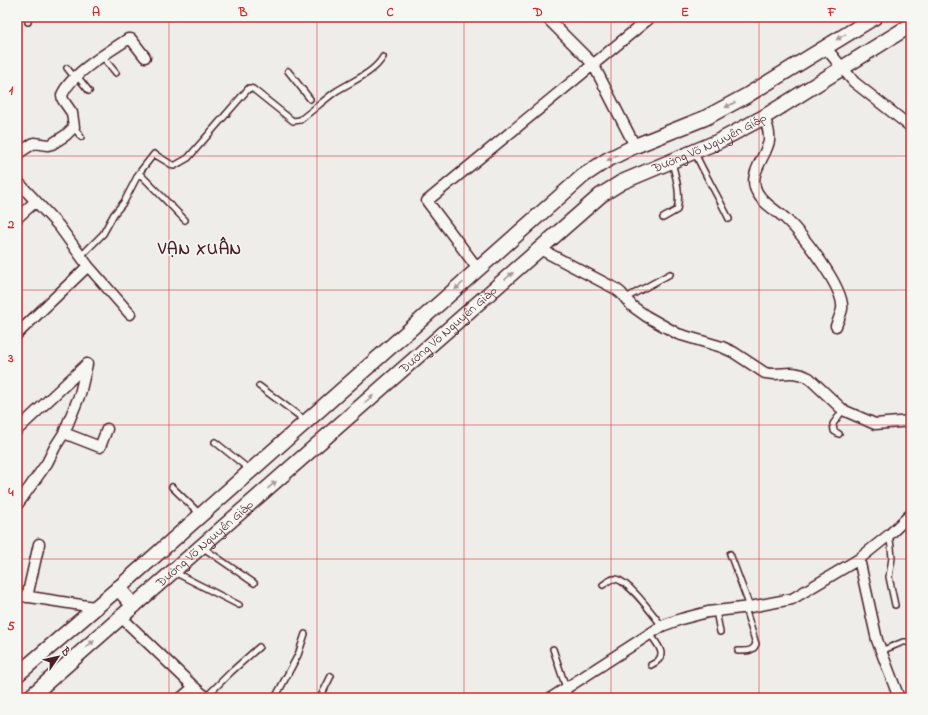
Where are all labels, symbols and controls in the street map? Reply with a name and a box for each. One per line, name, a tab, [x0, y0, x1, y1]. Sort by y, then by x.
text: A	[92, 3, 100, 22]
text: B	[238, 3, 248, 22]
text: C	[386, 3, 394, 22]
text: D	[532, 3, 543, 22]
text: E	[681, 3, 689, 22]
text: F	[827, 3, 837, 22]
one-way arrow	[835, 34, 847, 41]
text: 1	[9, 81, 14, 100]
one-way arrow	[724, 102, 736, 108]
street label: Đường Võ Nguyên Giáp	[648, 108, 770, 178]
one-way arrow	[606, 155, 618, 161]
text: 2	[7, 215, 15, 234]
district label: VẠN XUÂN	[157, 236, 242, 262]
one-way arrow	[504, 271, 514, 281]
street label: Đường Võ Nguyên Giáp	[394, 281, 501, 378]
one-way arrow	[454, 281, 463, 290]
text: 3	[7, 349, 14, 368]
one-way arrow	[364, 394, 375, 403]
one-way arrow	[266, 480, 277, 489]
text: 4	[7, 483, 14, 502]
street label: Đường Võ Nguyên Giáp	[151, 495, 258, 592]
text: 5	[7, 617, 15, 636]
north arrow	[38, 637, 78, 677]
one-way arrow	[85, 640, 95, 649]
text: B	[56, 644, 74, 660]

